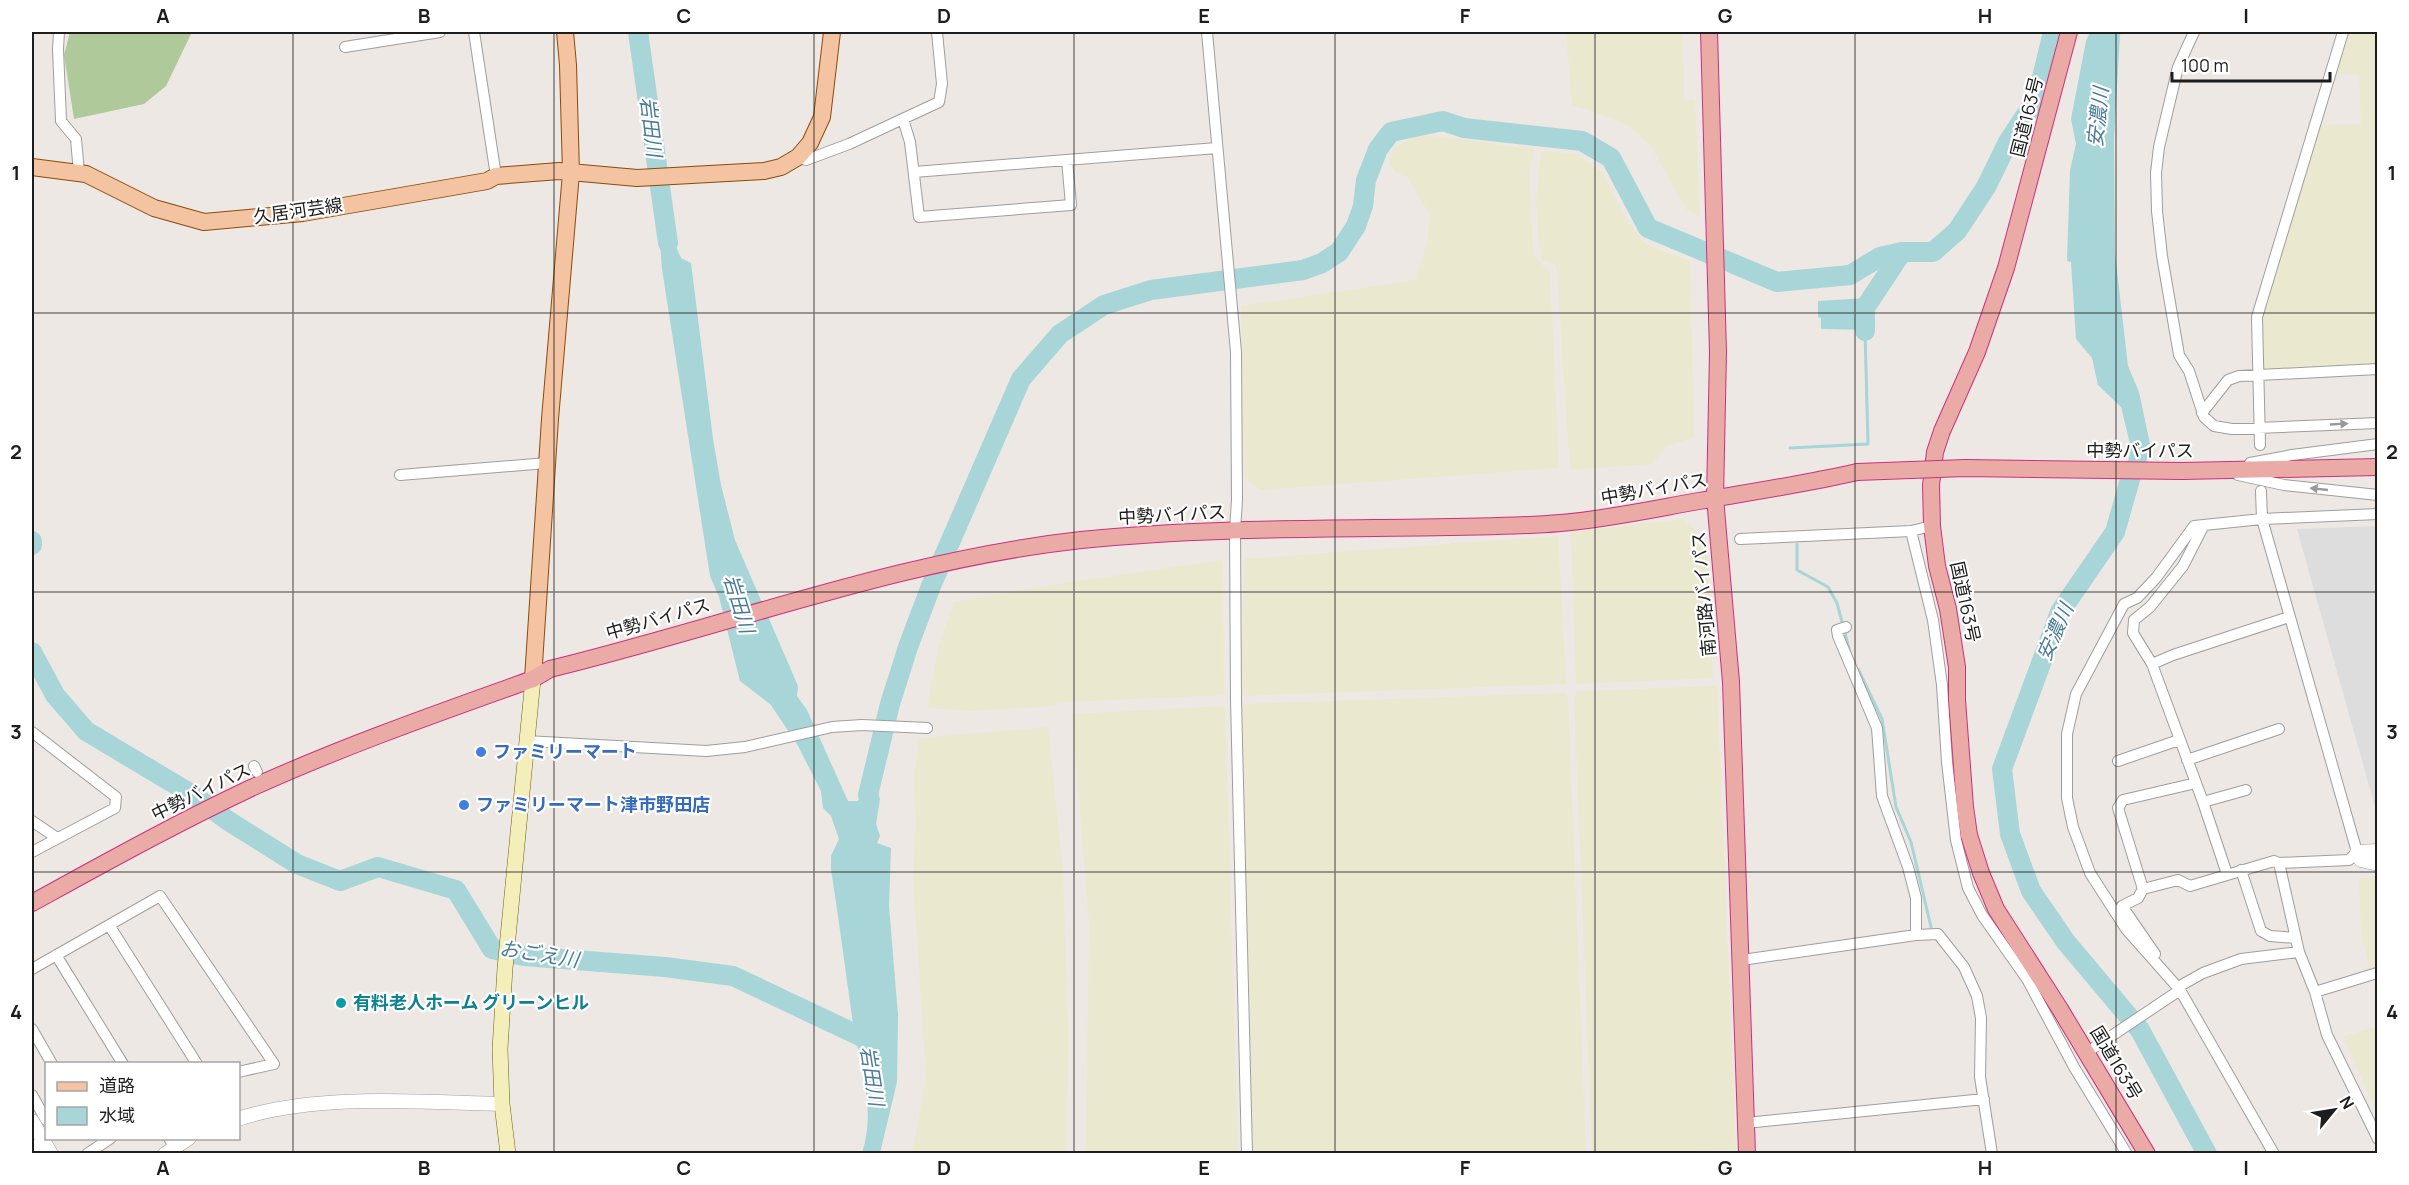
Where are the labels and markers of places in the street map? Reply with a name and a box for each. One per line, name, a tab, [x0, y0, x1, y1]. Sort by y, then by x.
place label: ファミリーマート	[493, 739, 637, 763]
marker: ファミリーマート	[474, 745, 488, 759]
place label: ファミリーマート津市野田店	[476, 792, 710, 816]
marker: ファミリーマート津市野田店	[457, 798, 471, 812]
place label: 有料老人ホーム グリーンヒル	[353, 990, 589, 1014]
marker: 有料老人ホーム グリーンヒル	[334, 996, 348, 1010]

